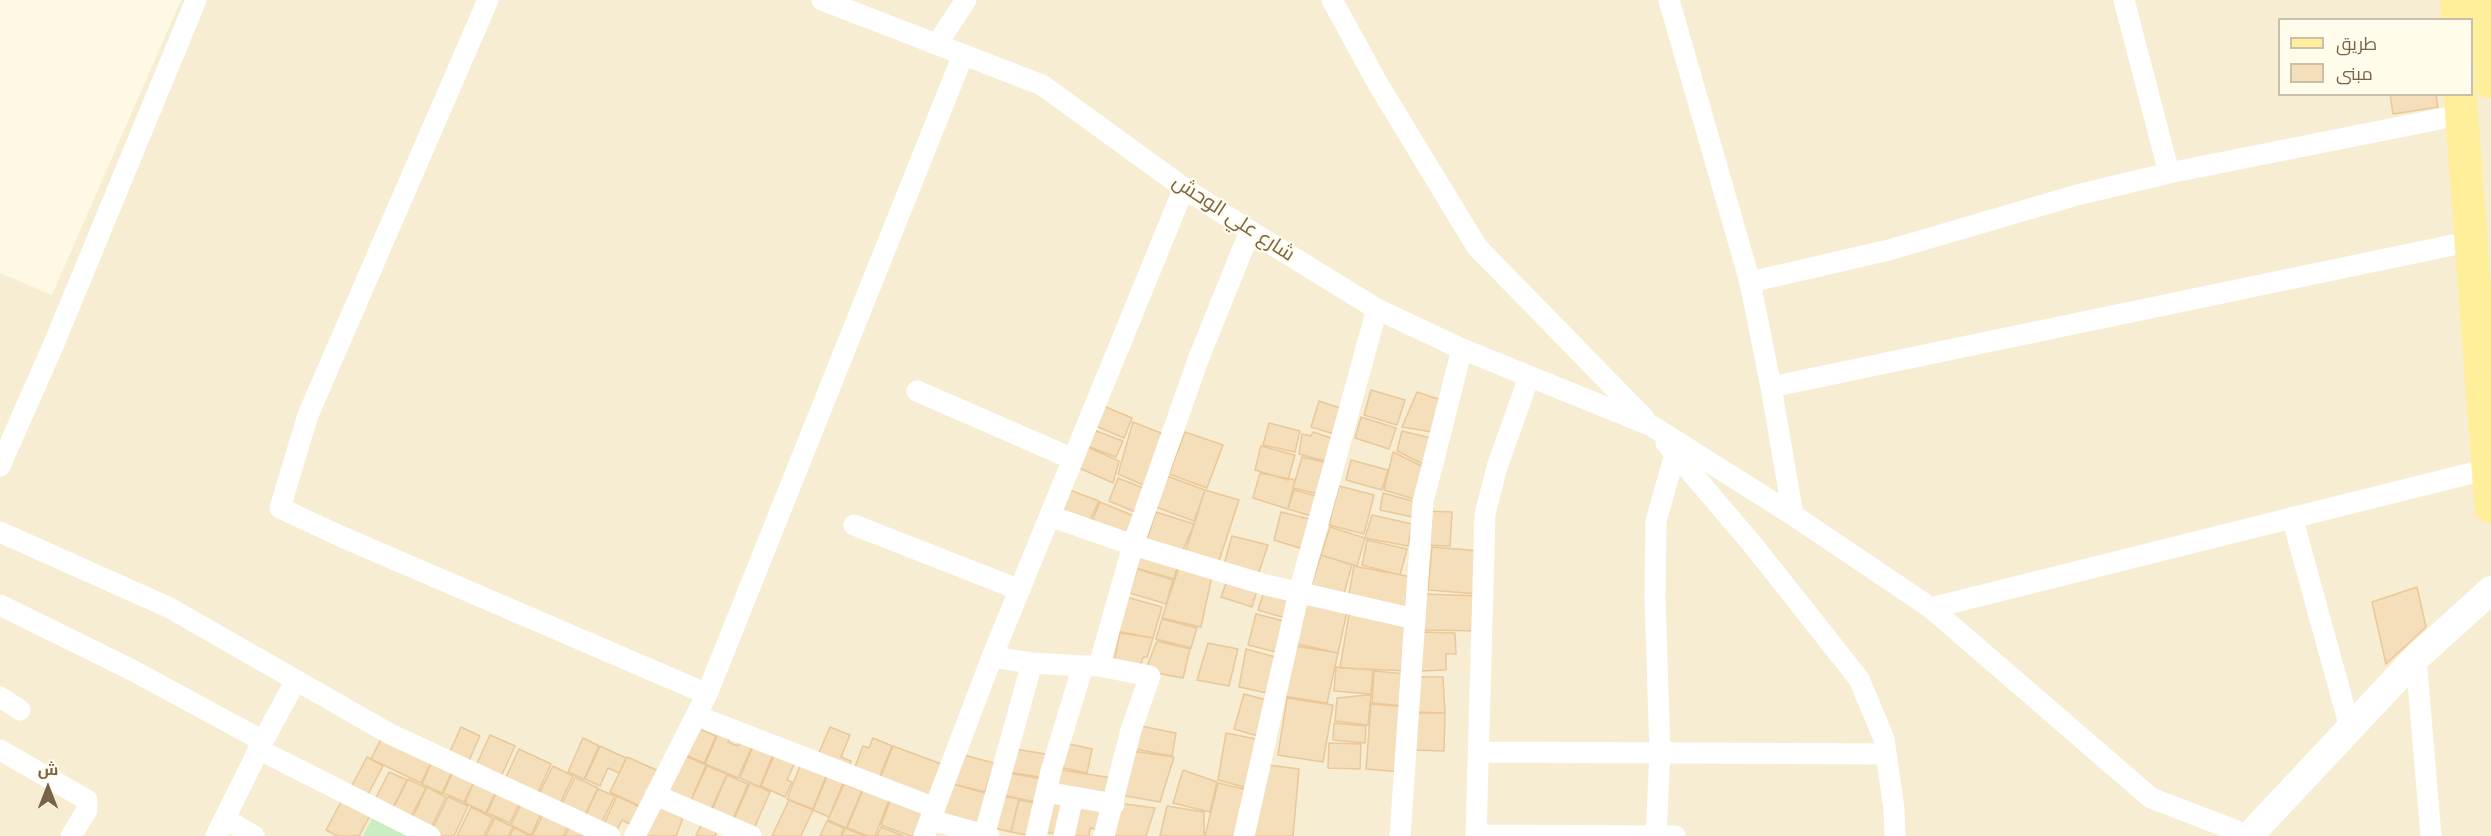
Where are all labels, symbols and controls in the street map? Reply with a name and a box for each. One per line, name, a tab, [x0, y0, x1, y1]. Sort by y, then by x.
legend	[2278, 18, 2473, 96]
text: طريق	[2336, 31, 2377, 56]
text: مبنى	[2336, 61, 2373, 86]
street label: شارع علي الوحش	[1167, 171, 1299, 267]
north arrow	[18, 758, 78, 818]
text: ش	[38, 758, 58, 781]

